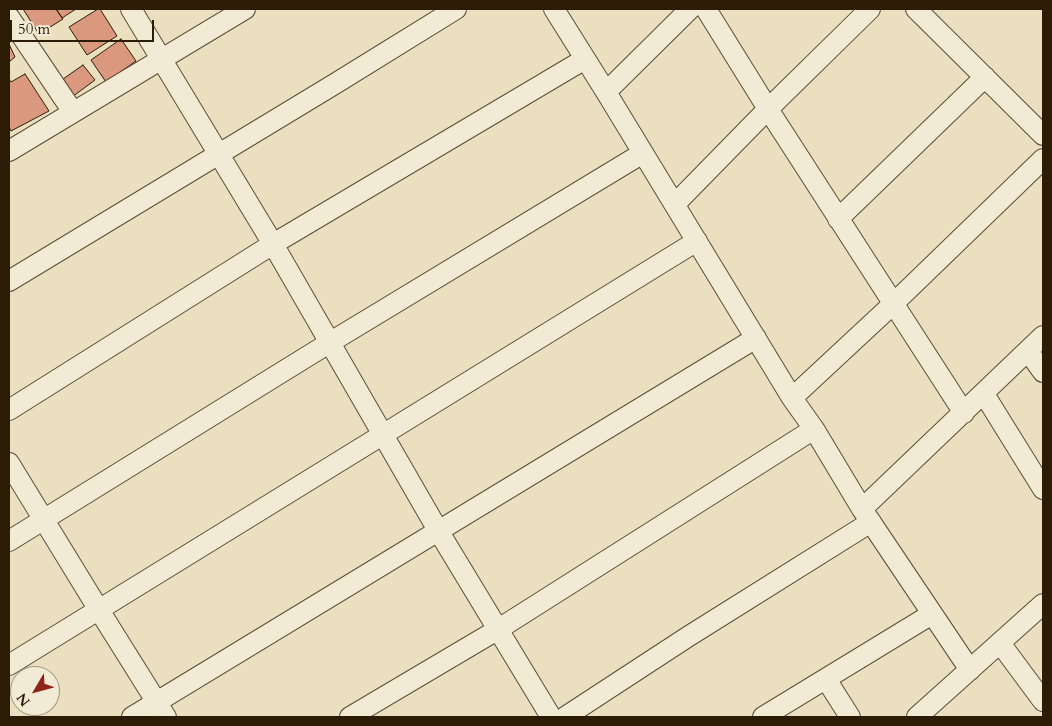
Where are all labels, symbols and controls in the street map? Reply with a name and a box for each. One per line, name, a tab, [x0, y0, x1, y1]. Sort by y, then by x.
scale bar	[12, 10, 156, 42]
text: 50 m	[18, 19, 50, 39]
north arrow	[10, 666, 60, 716]
text: N	[12, 689, 35, 710]

